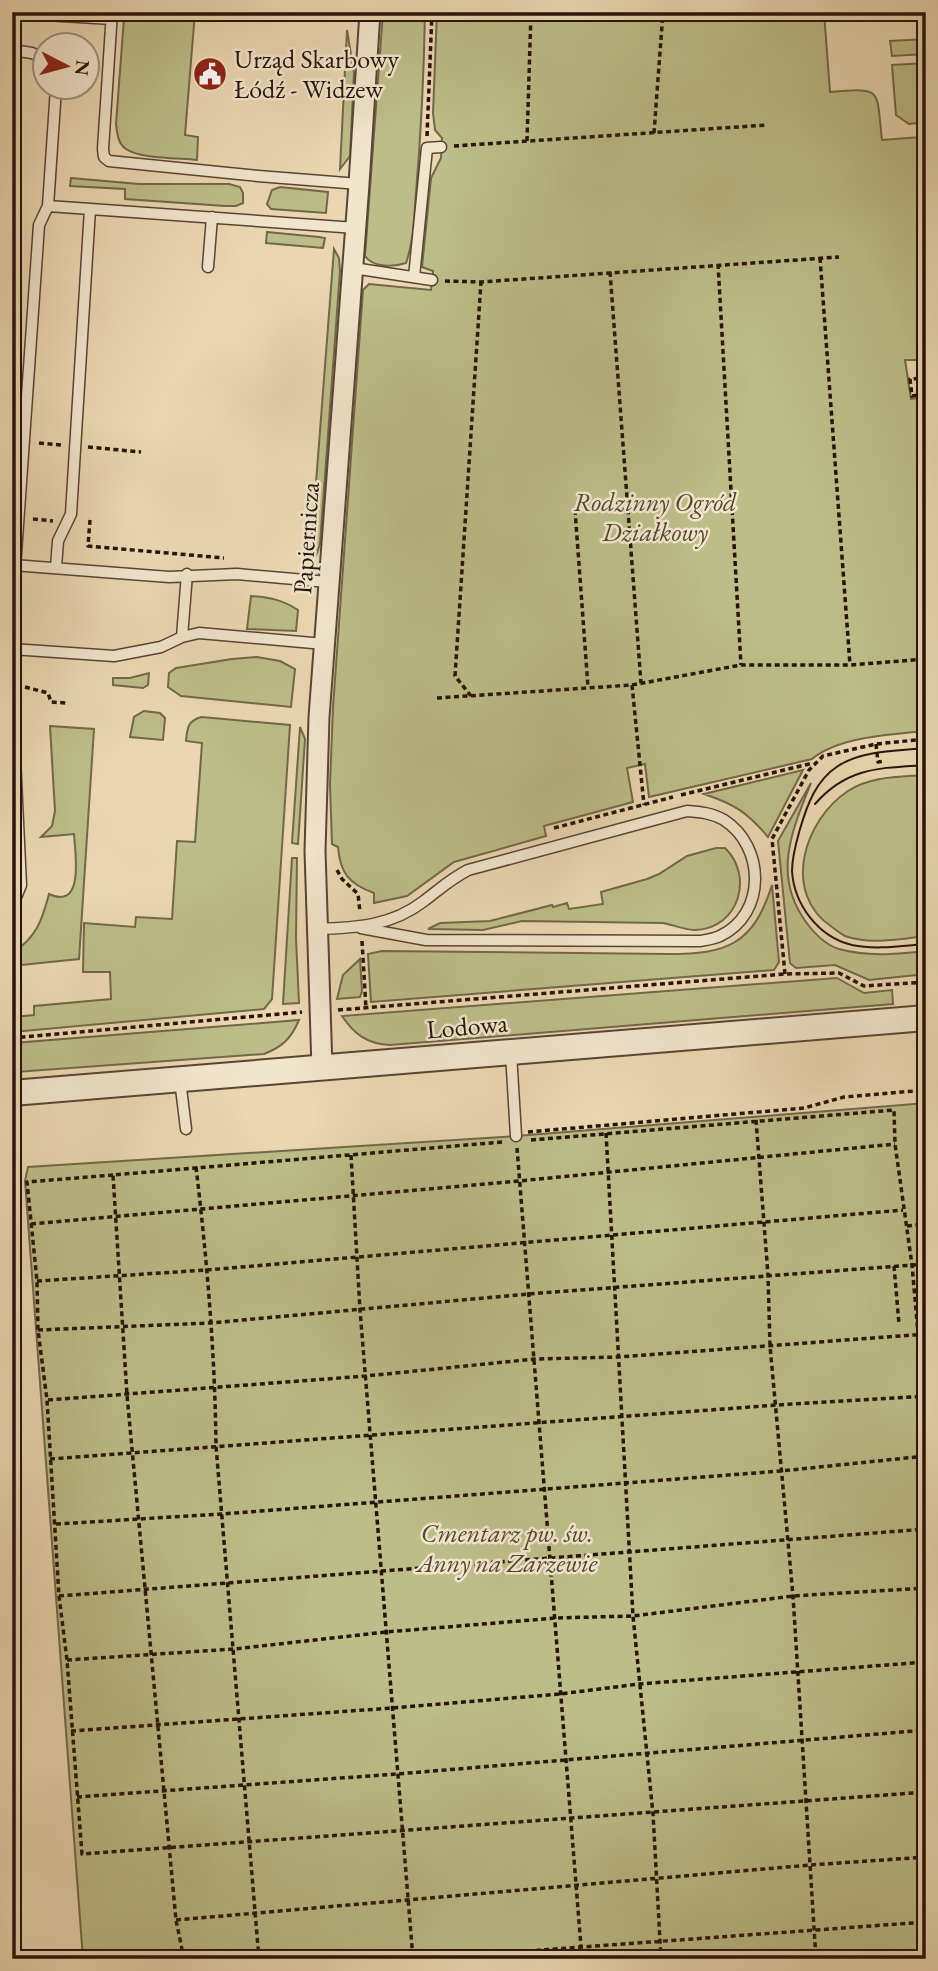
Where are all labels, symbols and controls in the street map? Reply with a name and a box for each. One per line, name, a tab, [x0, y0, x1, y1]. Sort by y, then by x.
north arrow	[32, 32, 102, 102]
place label: Urząd Skarbowy Łódź - Widzew	[234, 42, 399, 106]
public building icon: Urząd Skarbowy Łódź - Widzew	[191, 55, 229, 93]
text: N	[69, 59, 96, 77]
street label: Papiernicza	[285, 480, 327, 595]
park label: Rodzinny Ogród Działkowy	[573, 485, 737, 549]
street label: Lodowa	[425, 1005, 510, 1046]
park label: Cmentarz pw. św. Anny na Zarzewie	[415, 1516, 598, 1580]

